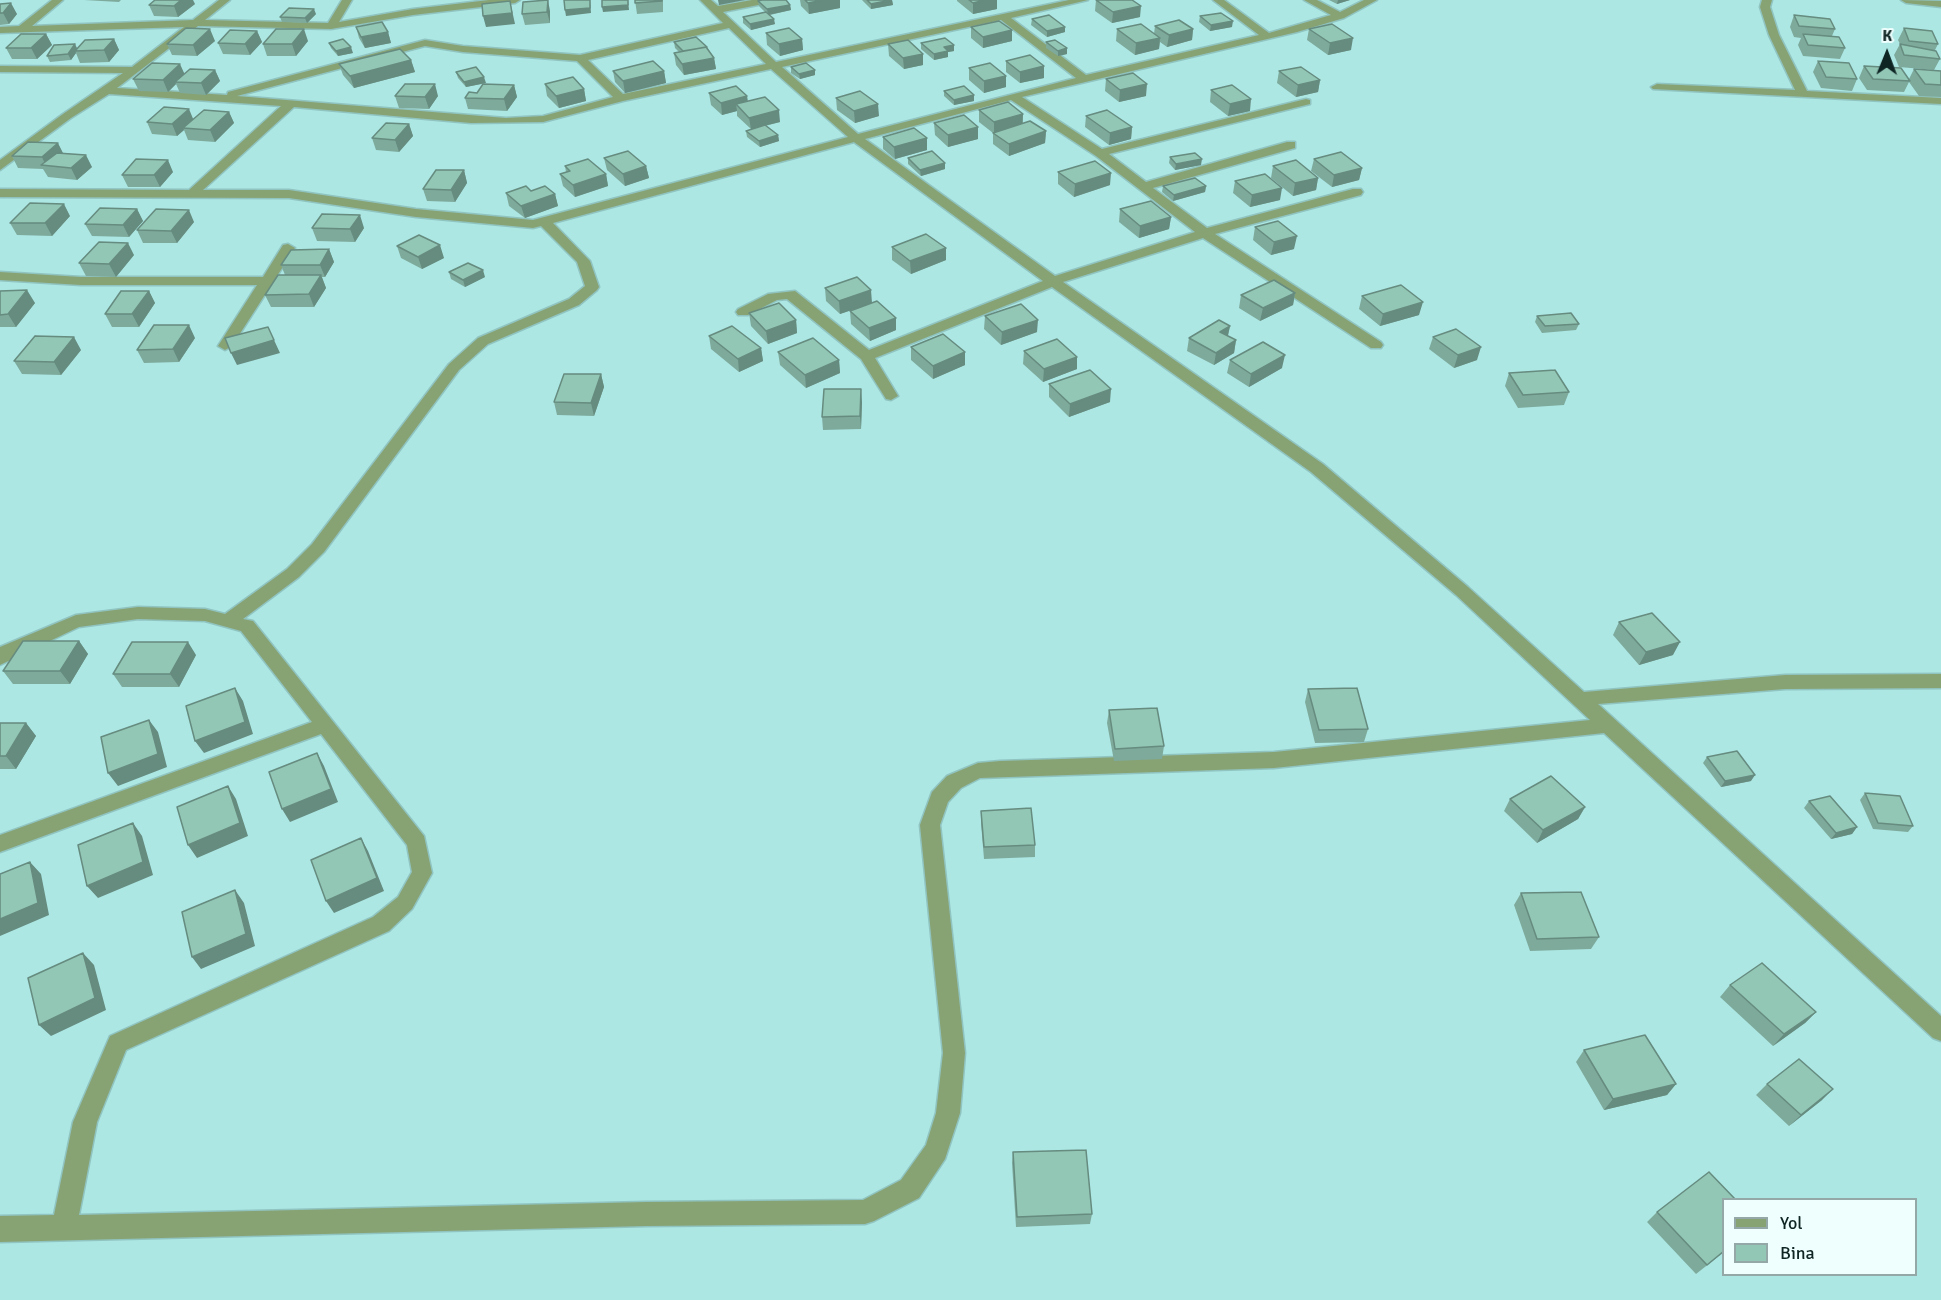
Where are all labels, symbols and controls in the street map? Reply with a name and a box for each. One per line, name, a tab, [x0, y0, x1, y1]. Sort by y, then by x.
north arrow	[1857, 24, 1917, 84]
text: K	[1882, 26, 1892, 46]
legend	[1722, 1198, 1917, 1276]
text: Yol	[1780, 1212, 1803, 1234]
text: Bina	[1780, 1242, 1815, 1264]

